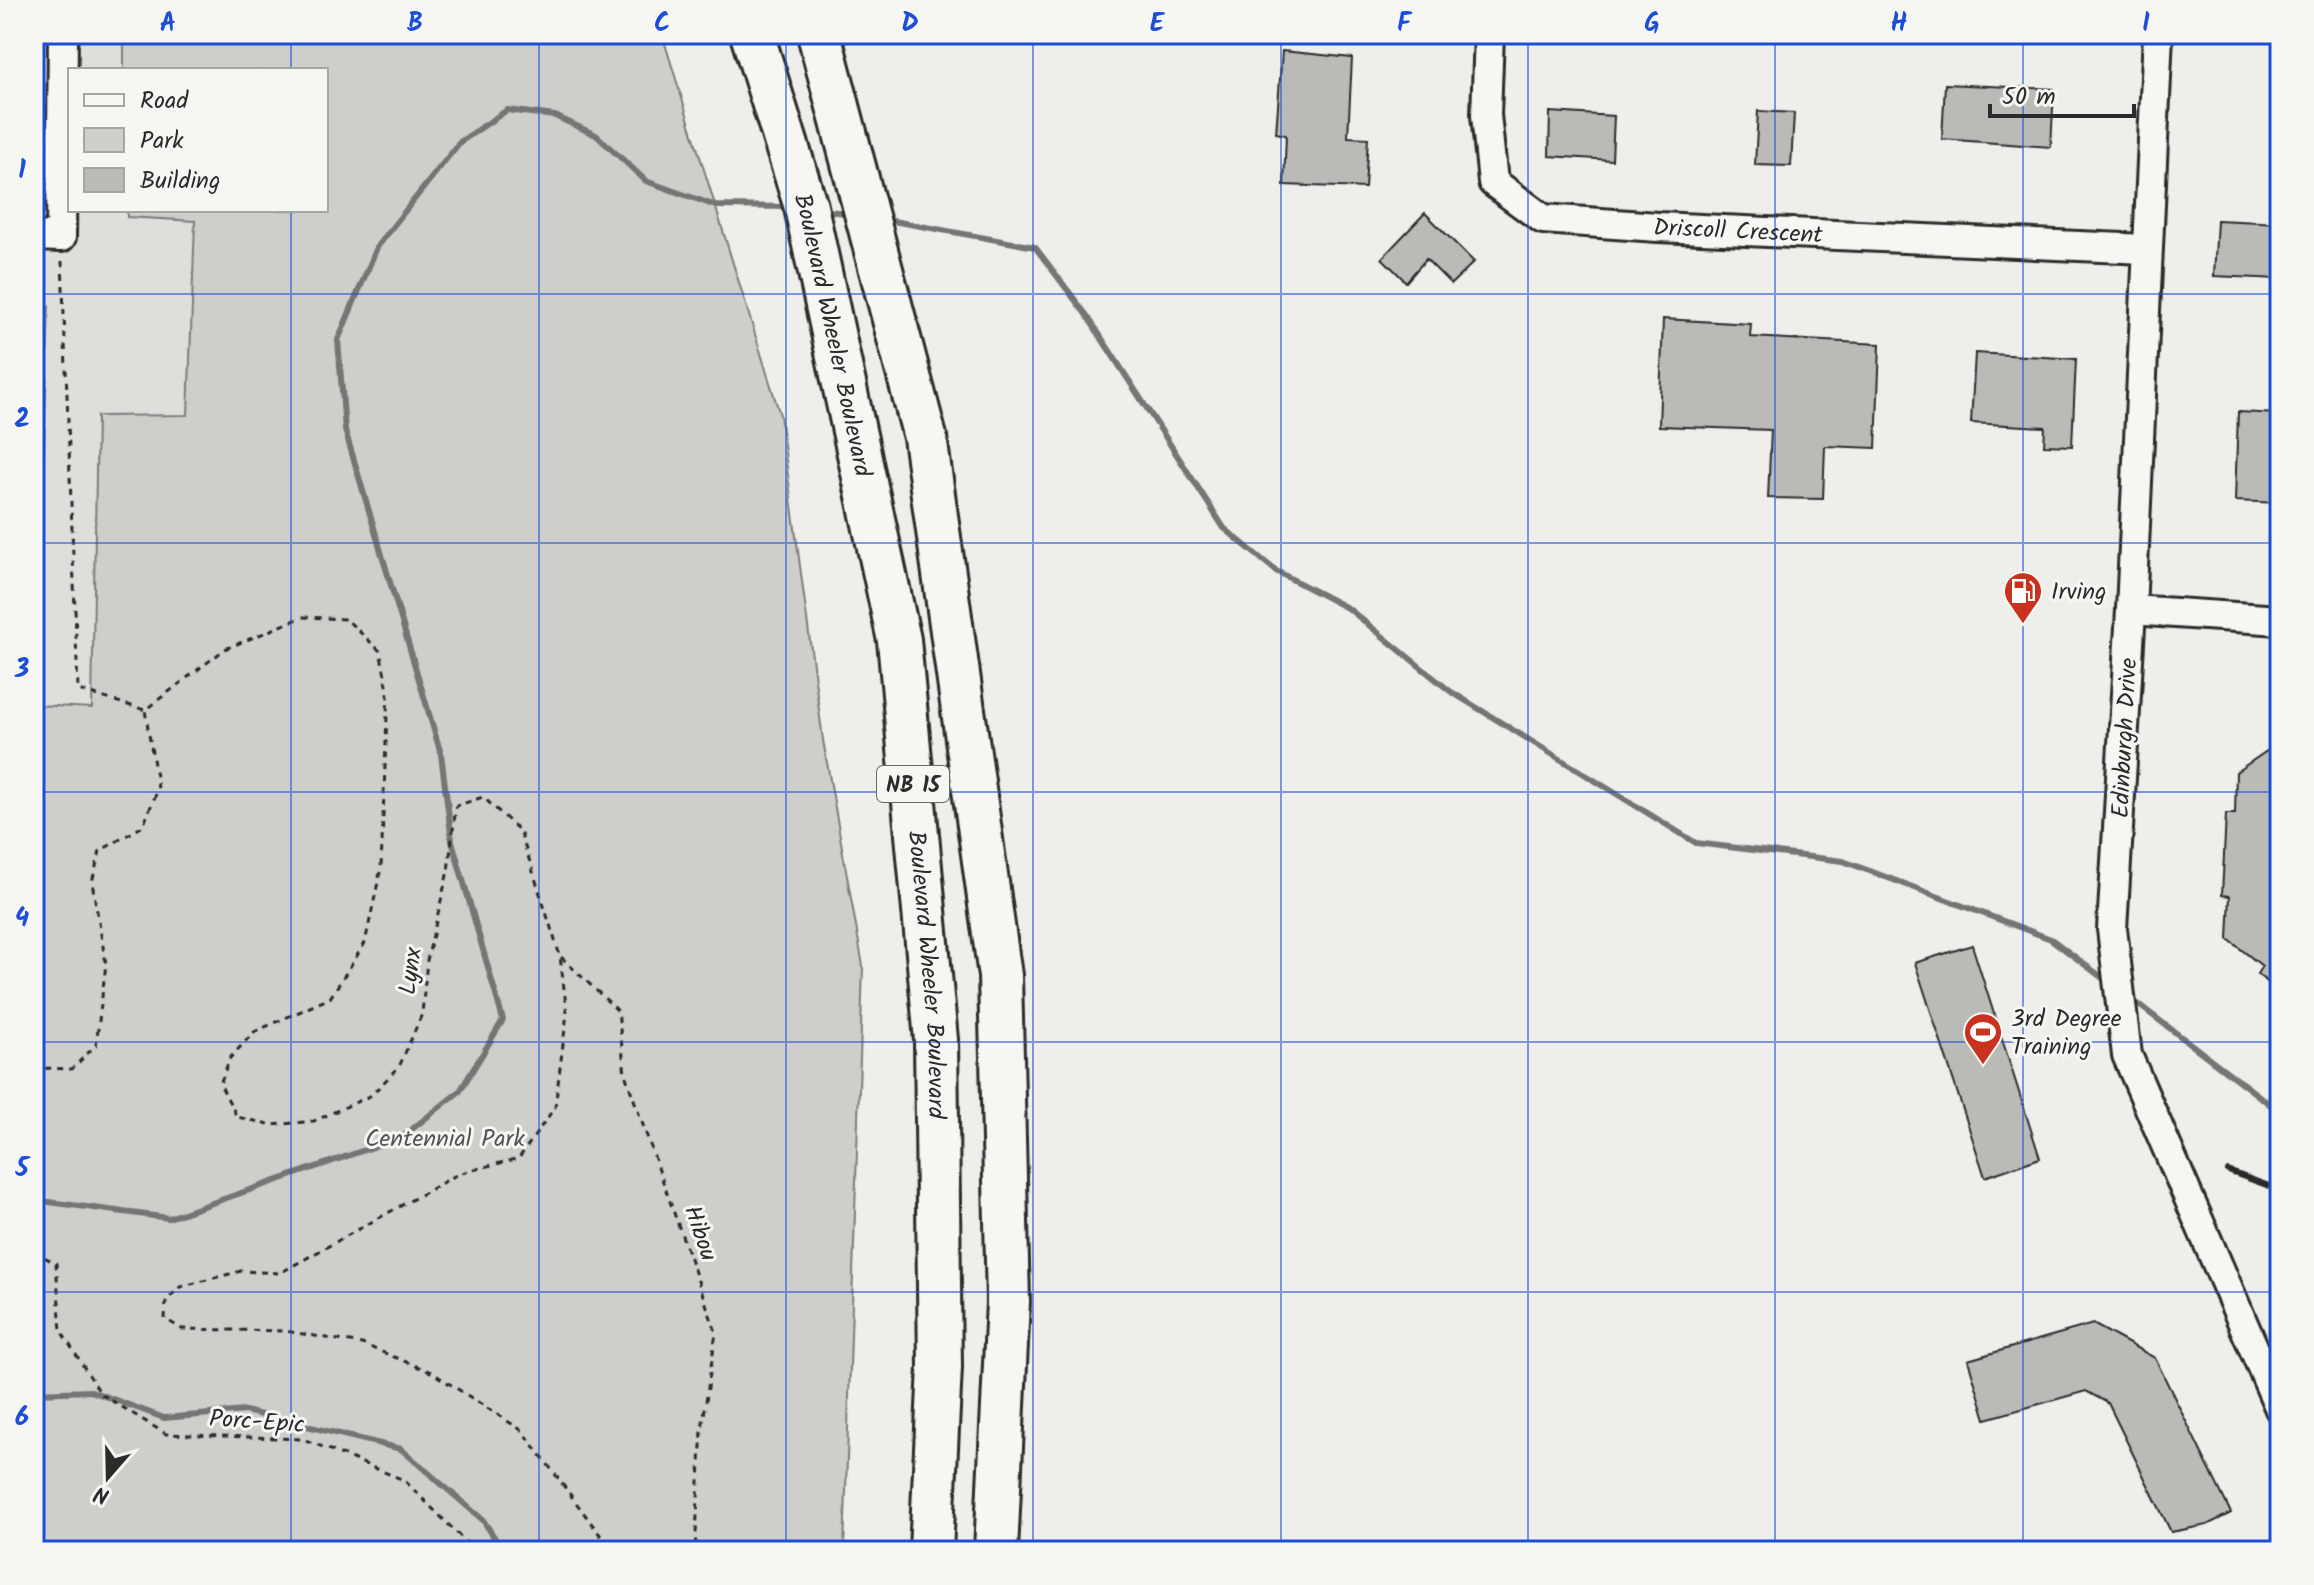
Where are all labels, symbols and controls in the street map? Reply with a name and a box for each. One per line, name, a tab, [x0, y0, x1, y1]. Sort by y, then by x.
text: A	[160, 3, 176, 45]
text: B	[407, 3, 423, 45]
text: C	[654, 3, 670, 45]
text: D	[901, 3, 919, 45]
text: E	[1150, 3, 1166, 45]
text: F	[1397, 3, 1413, 45]
text: G	[1644, 3, 1660, 45]
text: H	[1891, 3, 1908, 45]
text: I	[2142, 3, 2150, 45]
legend	[68, 68, 328, 212]
scale bar	[1990, 68, 2134, 118]
text: 50 m	[2002, 78, 2056, 117]
text: Road	[140, 82, 189, 121]
text: Park	[140, 122, 184, 161]
text: 1	[18, 150, 26, 192]
text: Building	[140, 162, 220, 201]
street label: Boulevard Wheeler Boulevard	[782, 189, 882, 481]
street label: Driscoll Crescent	[1652, 209, 1824, 255]
text: 2	[14, 399, 30, 441]
fuel station icon: Irving	[2002, 570, 2044, 625]
place label: Irving	[2051, 573, 2106, 612]
text: 3	[14, 649, 29, 691]
street label: Edinburgh Drive	[2102, 657, 2149, 819]
road number: NB 15	[877, 766, 949, 802]
street label: Boulevard Wheeler Boulevard	[896, 829, 955, 1120]
text: 4	[15, 898, 29, 940]
street label: Lynx	[389, 944, 434, 997]
place label: 3rd Degree Training	[2011, 1000, 2122, 1067]
sports icon: 3rd Degree Training	[1962, 1011, 2004, 1066]
park label: Centennial Park	[365, 1120, 526, 1159]
text: 5	[14, 1148, 30, 1190]
street label: Hibou	[672, 1200, 727, 1267]
text: 6	[15, 1397, 29, 1439]
street label: Porc-Epic	[208, 1400, 306, 1445]
north arrow	[68, 1437, 148, 1517]
text: N	[89, 1475, 115, 1512]

